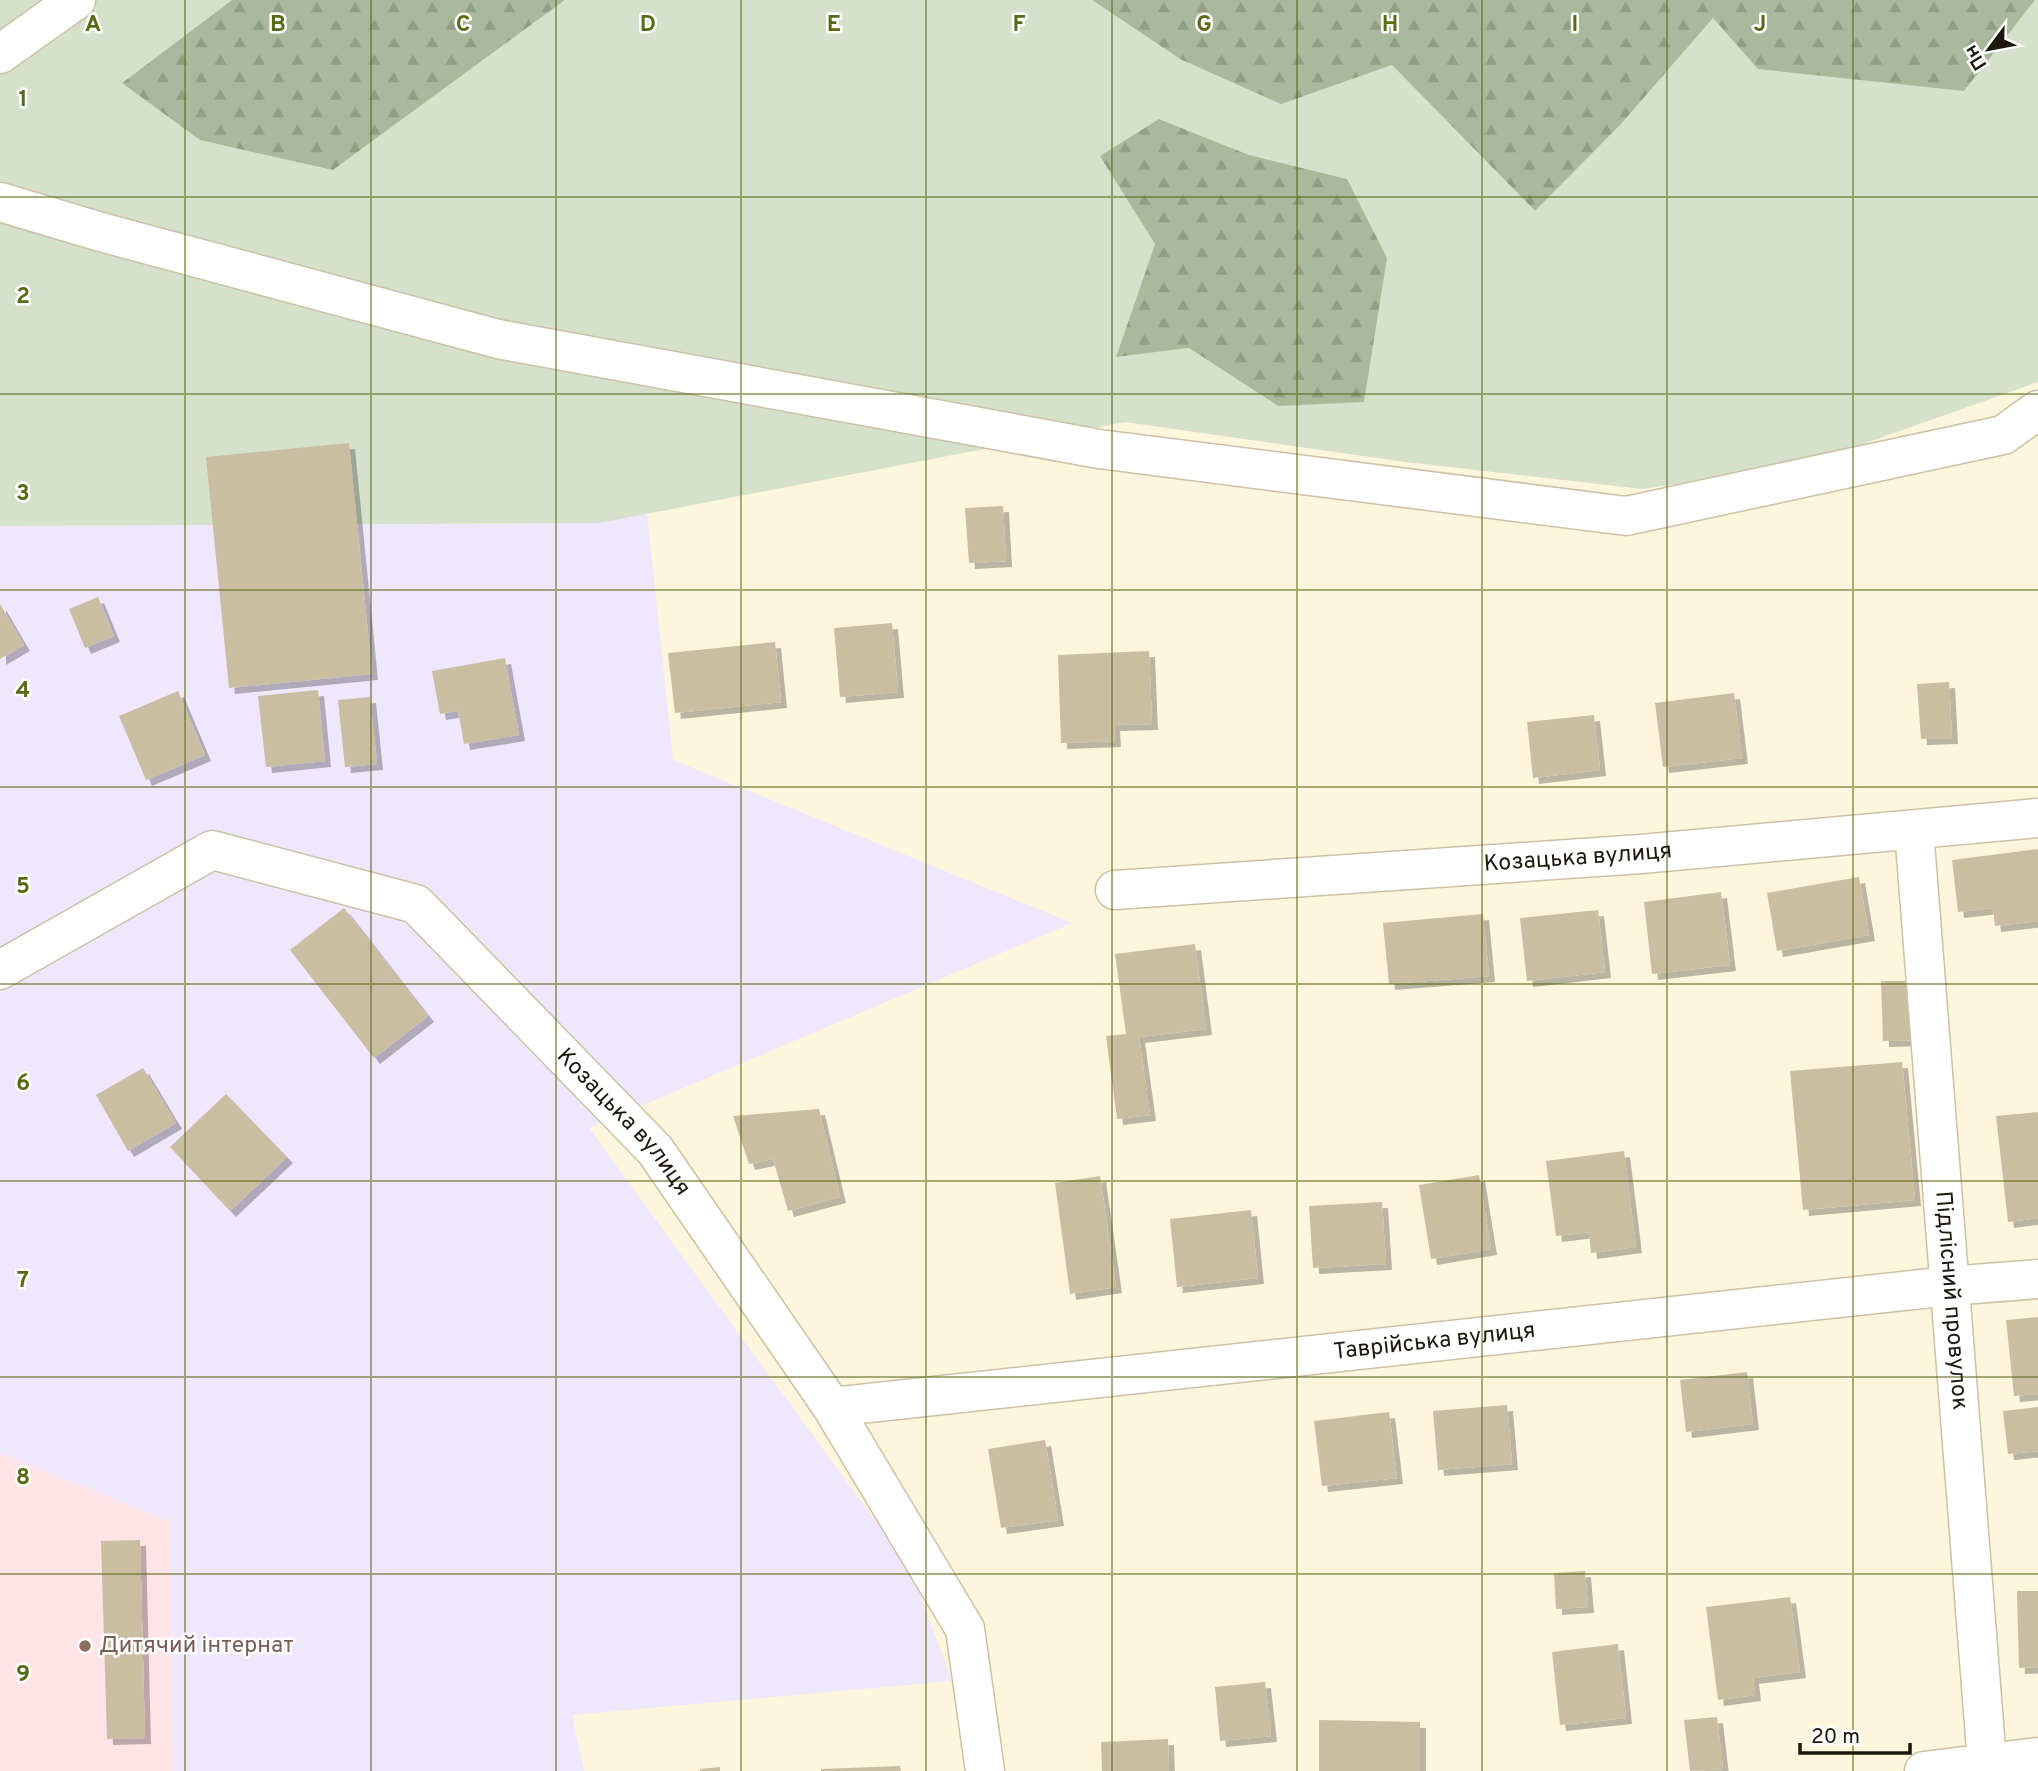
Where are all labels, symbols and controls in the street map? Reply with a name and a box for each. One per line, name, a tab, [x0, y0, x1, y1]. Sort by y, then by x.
text: A	[85, 11, 101, 40]
text: B	[270, 11, 286, 40]
text: C	[456, 11, 470, 40]
text: D	[640, 11, 656, 40]
text: E	[827, 11, 841, 40]
text: F	[1012, 11, 1026, 40]
text: G	[1196, 11, 1212, 40]
text: H	[1382, 11, 1398, 40]
text: I	[1572, 11, 1578, 40]
text: J	[1754, 11, 1766, 40]
north arrow	[1954, 14, 2024, 84]
text: Пн	[1959, 40, 1993, 74]
text: 1	[18, 86, 28, 115]
text: 2	[16, 283, 30, 312]
text: 3	[16, 480, 30, 509]
text: 4	[16, 677, 30, 706]
street label: Козацька вулиця	[1483, 837, 1673, 879]
text: 5	[16, 873, 30, 902]
street label: Козацька вулиця	[550, 1042, 697, 1202]
text: 6	[16, 1070, 30, 1099]
street label: Підлісний провулок	[1928, 1190, 1974, 1411]
text: 7	[17, 1267, 29, 1296]
street label: Таврійська вулиця	[1332, 1316, 1537, 1367]
text: 8	[16, 1464, 30, 1493]
place label: Дитячий інтернат	[99, 1632, 294, 1661]
marker: Дитячий інтернат	[77, 1638, 93, 1654]
text: 9	[16, 1661, 30, 1690]
scale bar	[1800, 1712, 1910, 1756]
text: 20 m	[1811, 1724, 1860, 1751]

